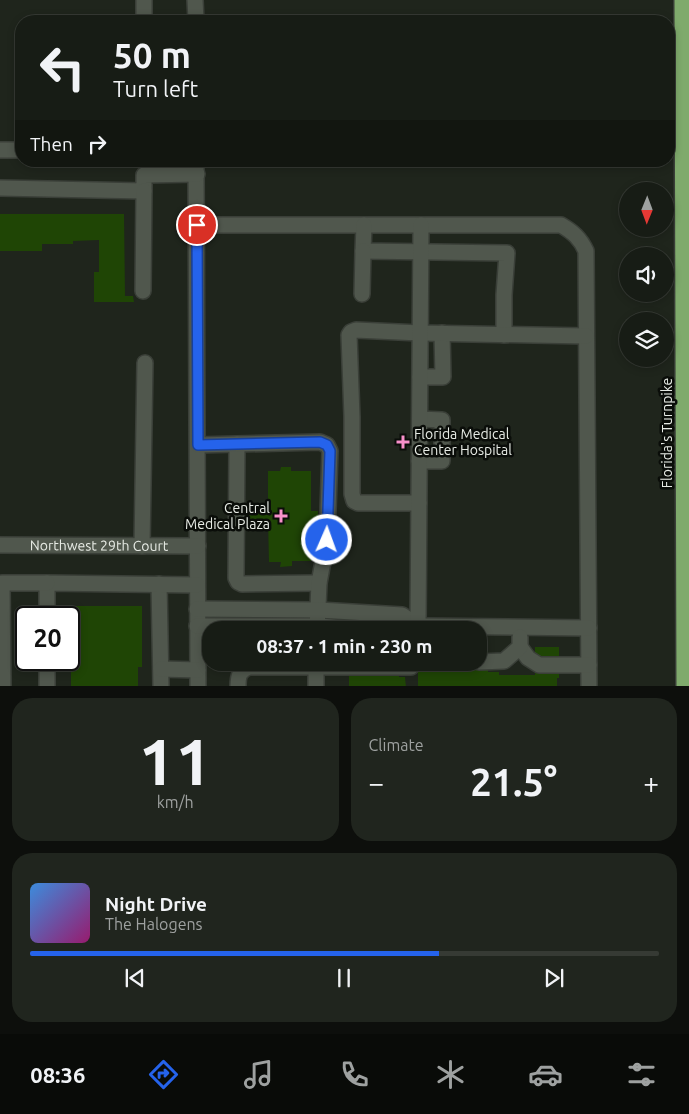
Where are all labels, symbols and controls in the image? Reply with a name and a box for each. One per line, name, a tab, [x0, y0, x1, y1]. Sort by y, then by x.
icon: left	[30, 35, 95, 100]
text: 50 m	[113, 35, 191, 75]
text: Turn left	[113, 76, 198, 101]
icon: right	[83, 130, 111, 158]
text: Then	[30, 133, 73, 155]
north arrow	[619, 182, 674, 238]
map controls	[619, 182, 674, 367]
pin	[176, 204, 218, 246]
icon: arrive	[183, 211, 211, 239]
button: sound	[619, 247, 674, 302]
button: layers	[619, 312, 674, 367]
street label: Florida's Turnpike	[659, 378, 675, 488]
place label: Florida Medical Center Hospital	[414, 426, 512, 458]
marker: Florida Medical Center Hospital	[396, 435, 410, 449]
place label: Central Medical Plaza	[185, 500, 270, 532]
marker: Central Medical Plaza	[274, 509, 288, 523]
position arrow	[300, 513, 352, 565]
street label: Northwest 29th Court	[30, 537, 169, 554]
speed limit sign: 20	[15, 606, 80, 671]
text: 08:37 · 1 min · 230 m	[257, 635, 432, 657]
text: 11	[139, 724, 212, 797]
text: Climate	[369, 736, 424, 754]
text: 21.5°	[470, 761, 557, 803]
text: −	[369, 767, 384, 798]
text: +	[643, 767, 659, 798]
text: km/h	[157, 793, 194, 811]
text: Night Drive	[105, 893, 207, 915]
text: The Halogens	[105, 915, 203, 933]
icon: previous	[121, 964, 149, 992]
icon: pause	[330, 964, 358, 992]
icon: next	[540, 964, 568, 992]
icon: directions	[146, 1057, 181, 1092]
icon: music	[241, 1057, 276, 1092]
icon: phone	[337, 1057, 372, 1092]
icon: climate	[433, 1057, 468, 1092]
icon: car	[528, 1057, 563, 1092]
icon: filters	[624, 1057, 659, 1092]
text: 08:36	[30, 1062, 85, 1087]

